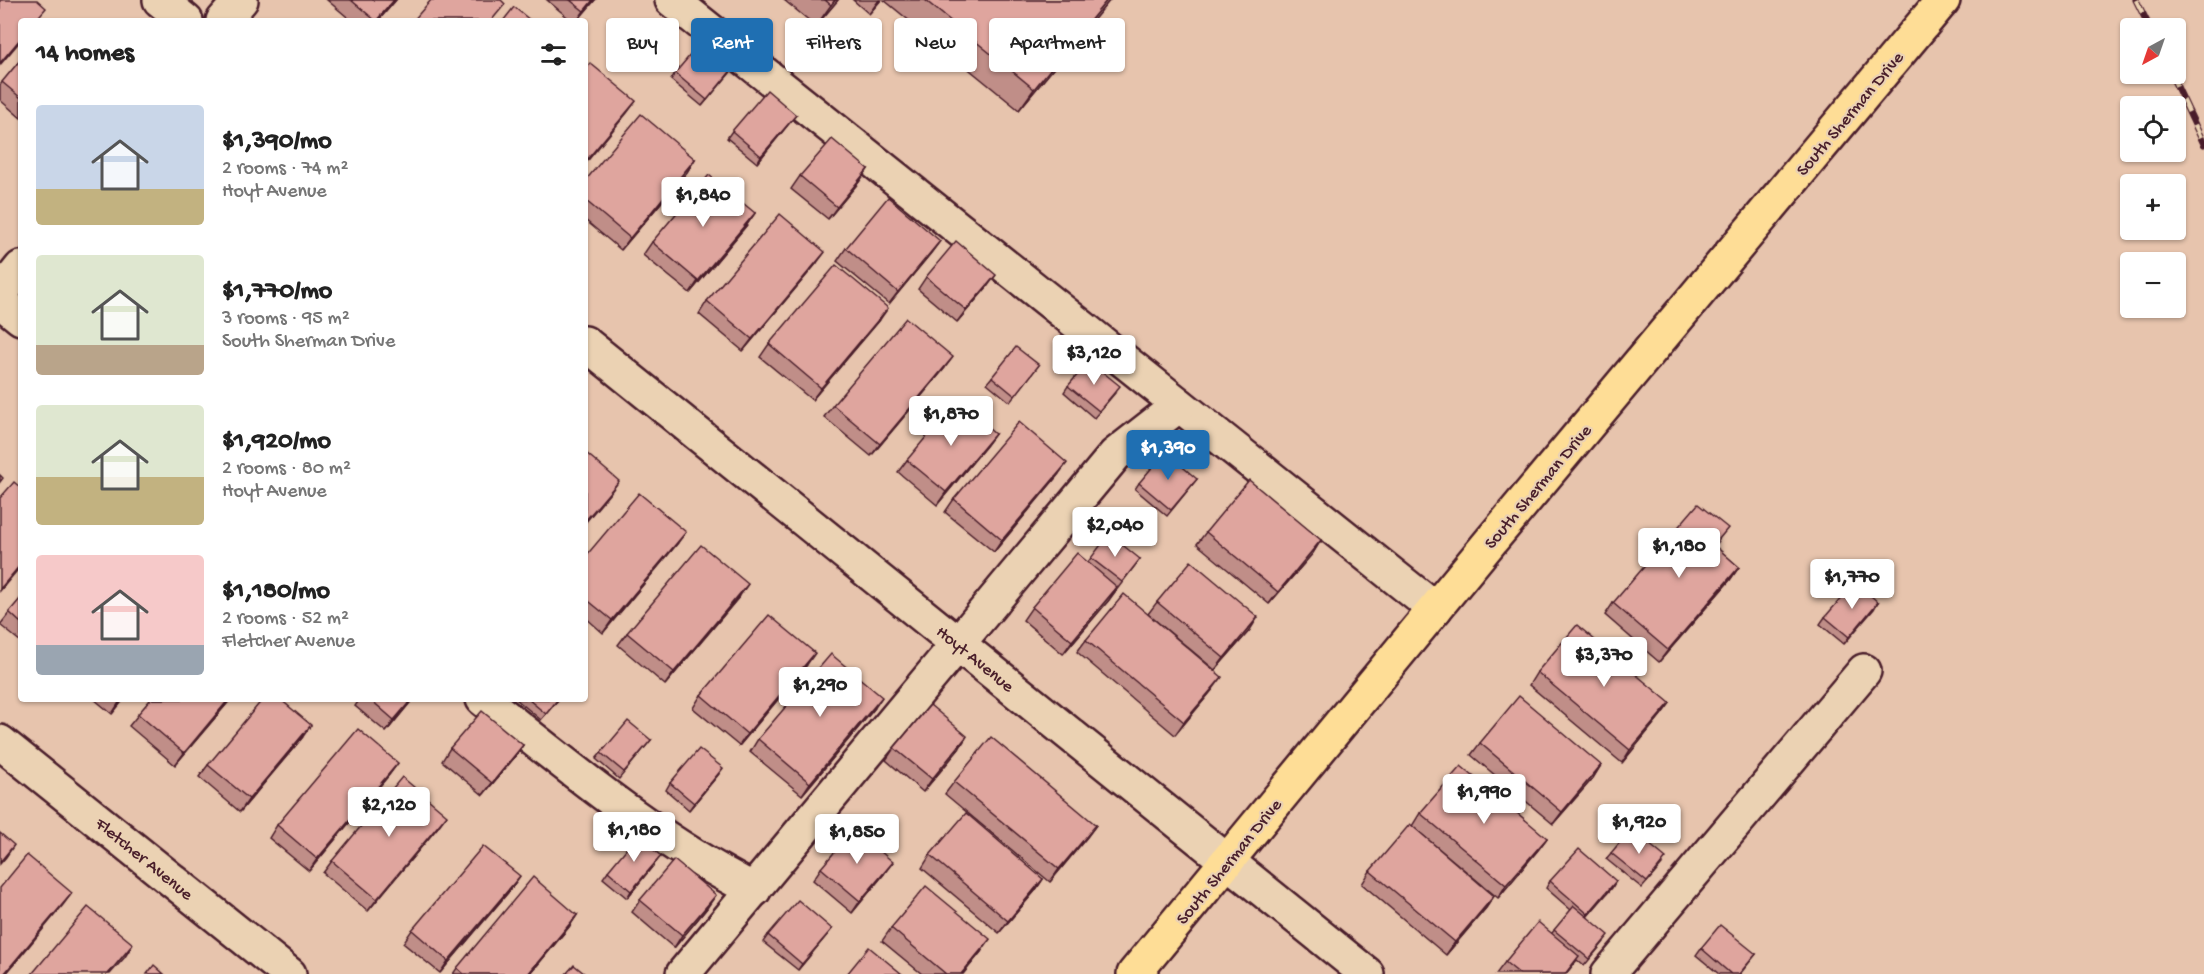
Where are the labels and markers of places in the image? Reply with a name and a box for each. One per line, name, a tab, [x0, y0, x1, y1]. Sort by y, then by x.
pin: $1,840	[654, 177, 752, 228]
pin: $3,120	[1045, 335, 1143, 386]
pin: $1,870	[902, 396, 1000, 447]
pin: $1,390	[1119, 430, 1217, 481]
pin: $2,040	[1066, 507, 1164, 558]
pin: $1,180	[1630, 528, 1728, 579]
pin: $1,770	[1803, 559, 1901, 610]
pin: $3,370	[1555, 637, 1653, 688]
pin: $1,290	[771, 667, 869, 718]
pin: $1,990	[1435, 774, 1533, 825]
pin: $2,120	[340, 787, 438, 838]
pin: $1,920	[1590, 804, 1688, 855]
pin: $1,180	[585, 812, 683, 863]
pin: $1,850	[808, 814, 906, 865]

